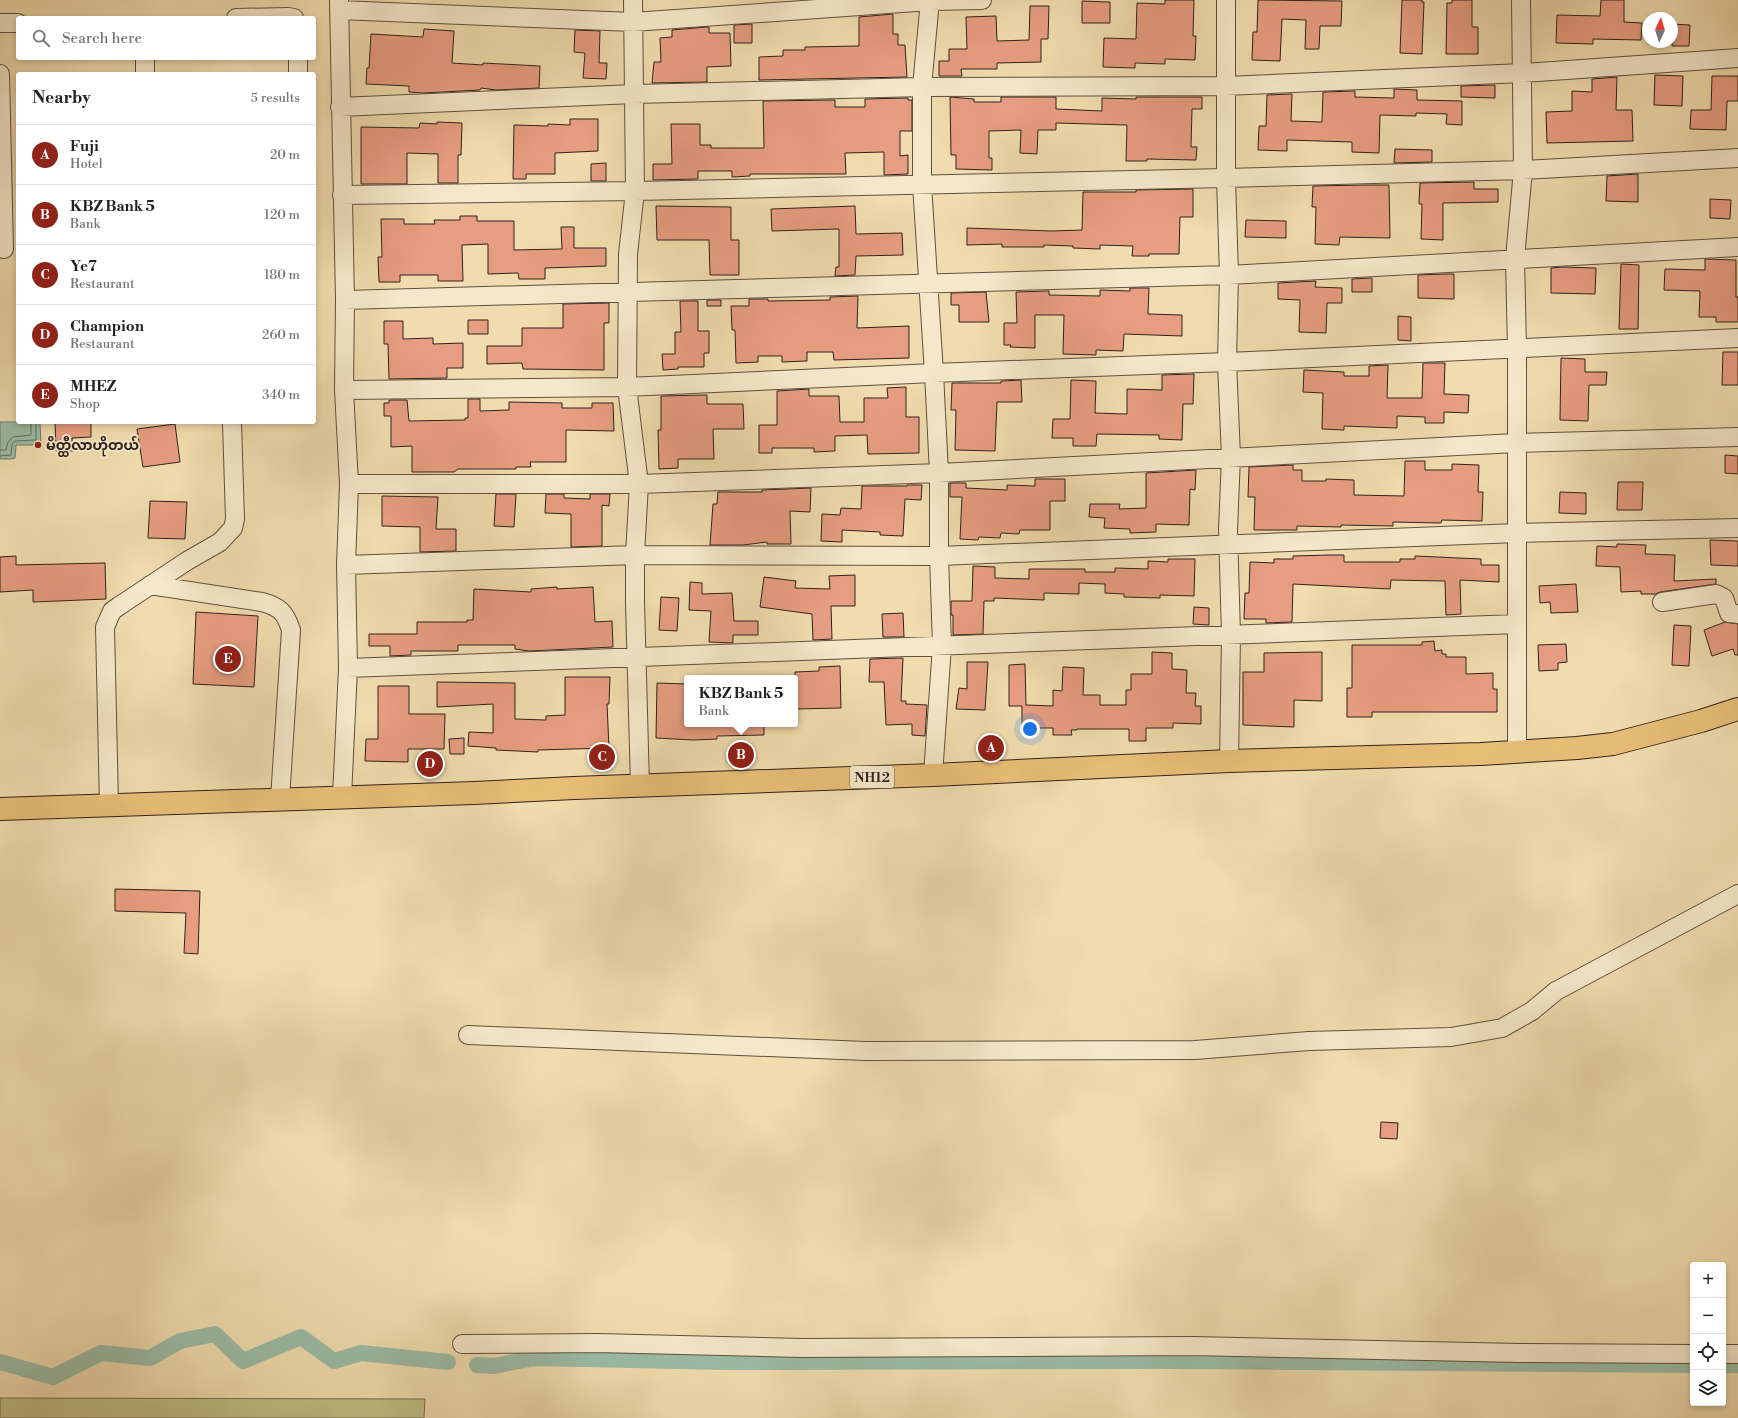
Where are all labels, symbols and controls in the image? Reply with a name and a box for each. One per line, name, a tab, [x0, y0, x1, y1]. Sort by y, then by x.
north arrow	[1642, 12, 1678, 48]
search box	[16, 16, 316, 60]
icon: search	[30, 27, 52, 49]
text: Search here	[62, 29, 142, 48]
text: Nearby	[32, 87, 91, 109]
text: 5 results	[251, 90, 300, 106]
text: Fuji	[70, 137, 99, 156]
text: A	[40, 147, 50, 163]
text: 20 m	[270, 147, 300, 163]
text: Hotel	[70, 156, 103, 172]
text: KBZ Bank 5	[70, 197, 155, 216]
text: B	[40, 207, 50, 223]
text: 120 m	[264, 207, 300, 223]
text: Bank	[70, 216, 100, 232]
text: Ye7	[70, 257, 97, 276]
text: C	[40, 267, 50, 283]
text: 180 m	[264, 267, 300, 283]
text: Restaurant	[70, 276, 135, 292]
text: Champion	[70, 317, 144, 336]
text: D	[40, 327, 50, 343]
text: 260 m	[262, 327, 300, 343]
text: Restaurant	[70, 336, 135, 352]
text: MHEZ	[70, 377, 116, 396]
text: E	[40, 387, 50, 403]
text: 340 m	[262, 387, 300, 403]
text: Shop	[70, 396, 100, 412]
place label: မိတ္ထီလာဟိုတယ်	[46, 435, 139, 457]
marker: မိတ္ထီလာဟိုတယ်	[33, 440, 43, 450]
pin: E	[215, 644, 241, 674]
popup	[684, 675, 798, 727]
text: KBZ Bank 5	[699, 684, 783, 703]
text: Bank	[699, 703, 729, 719]
your location	[1020, 719, 1040, 739]
pin: A	[978, 733, 1004, 763]
pin: B	[728, 740, 754, 770]
pin: C	[589, 742, 615, 772]
pin: D	[417, 749, 443, 779]
road number: NH12	[850, 766, 894, 788]
map controls	[1690, 1262, 1726, 1406]
button: +	[1690, 1262, 1726, 1298]
button: −	[1690, 1298, 1726, 1334]
button: locate	[1690, 1334, 1726, 1370]
button: layers	[1690, 1370, 1726, 1406]

